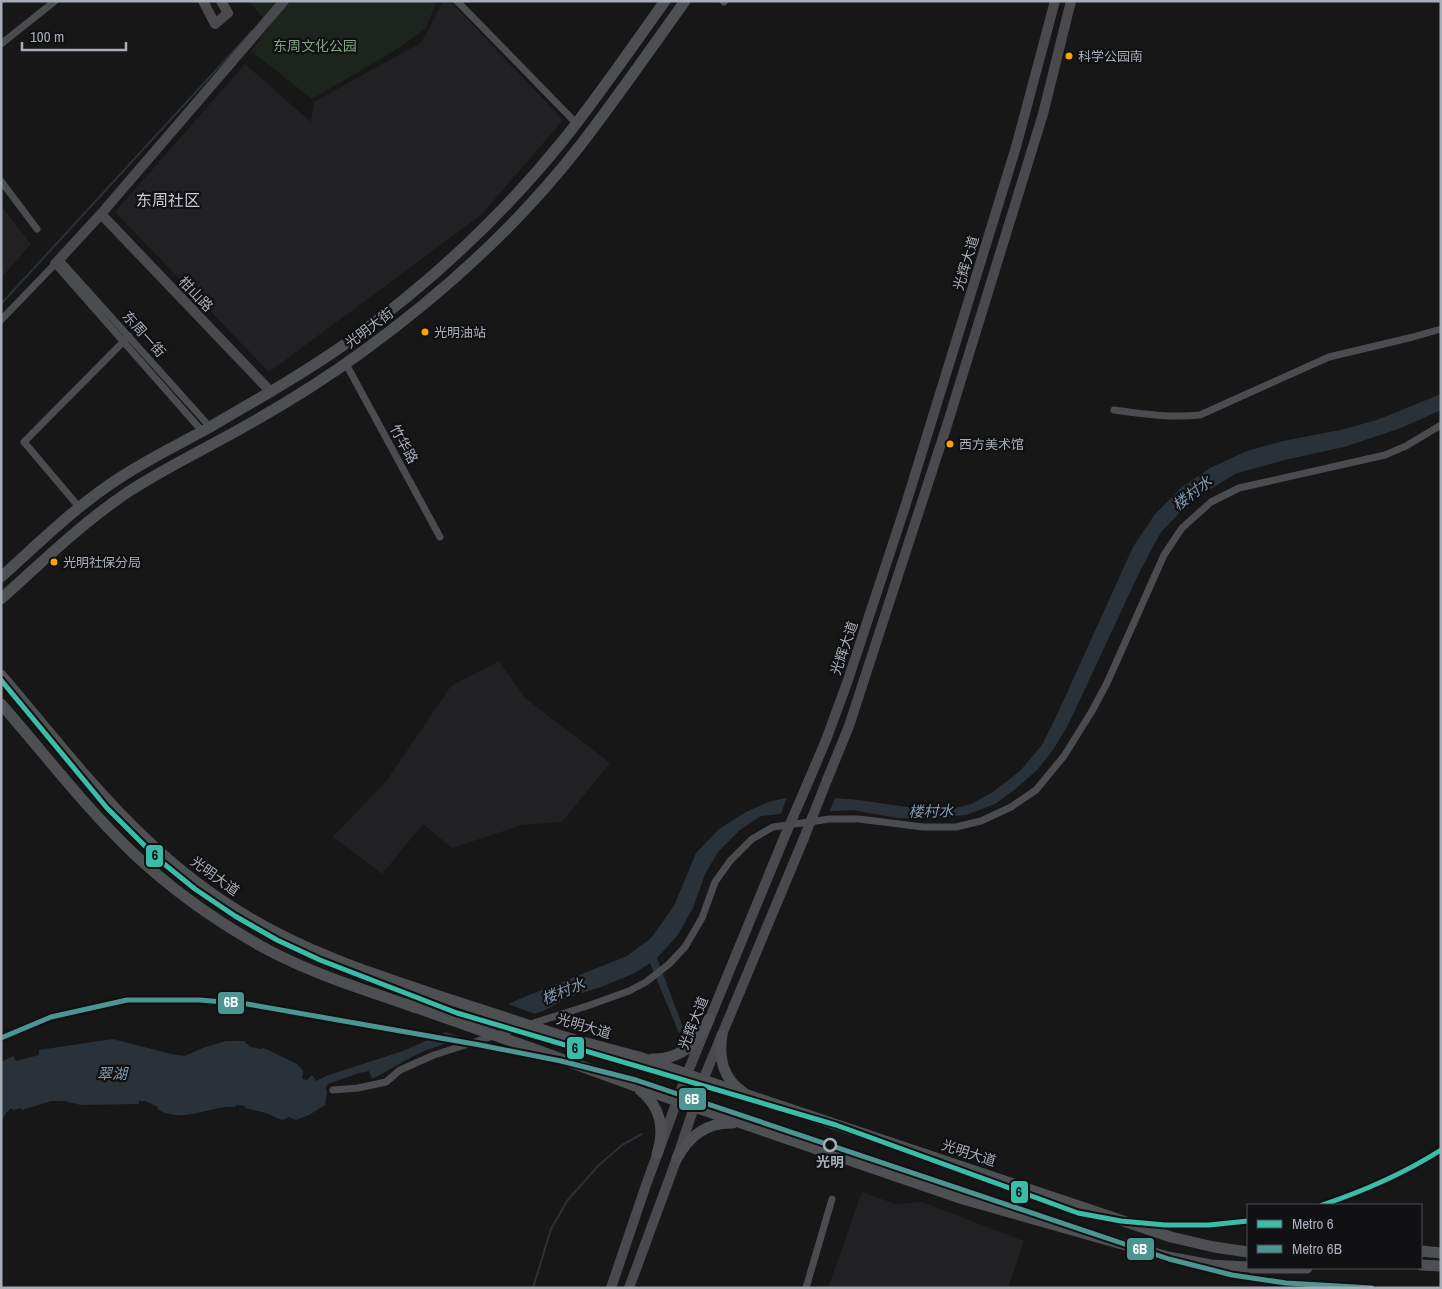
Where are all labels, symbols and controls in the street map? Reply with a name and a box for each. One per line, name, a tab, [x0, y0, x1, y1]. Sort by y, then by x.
scale bar	[22, 20, 126, 52]
text: 100 m	[30, 26, 64, 47]
park label: 东周文化公园	[273, 37, 357, 55]
place label: 科学公园南	[1078, 48, 1143, 65]
marker: 科学公园南	[1064, 51, 1074, 61]
district label: 东周社区	[136, 189, 200, 211]
street label: 光辉大道	[949, 234, 983, 292]
street label: 柑山路	[175, 273, 217, 315]
street label: 光明大街	[341, 304, 397, 352]
street label: 东周一街	[119, 307, 169, 361]
place label: 光明油站	[434, 324, 486, 341]
marker: 光明油站	[420, 327, 430, 337]
street label: 竹华路	[386, 421, 422, 467]
place label: 西方美术馆	[959, 436, 1024, 453]
marker: 西方美术馆	[945, 439, 955, 449]
water label: 楼村水	[1168, 470, 1217, 515]
place label: 光明社保分局	[63, 554, 141, 571]
marker: 光明社保分局	[49, 557, 59, 567]
street label: 光辉大道	[826, 619, 862, 677]
water label: 楼村水	[908, 800, 955, 822]
line badge: 6	[145, 844, 164, 868]
text: 6	[152, 846, 158, 864]
street label: 光明大道	[187, 852, 243, 900]
water label: 楼村水	[538, 972, 589, 1009]
line badge: 6B	[217, 991, 245, 1015]
text: 6B	[224, 993, 238, 1011]
street label: 光辉大道	[674, 994, 712, 1052]
street label: 光明大道	[555, 1010, 613, 1042]
line badge: 6	[566, 1036, 585, 1060]
text: 6	[572, 1039, 578, 1057]
water label: 翠湖	[97, 1063, 129, 1084]
line badge: 6B	[678, 1087, 707, 1111]
text: 6B	[685, 1090, 699, 1108]
street label: 光明大道	[940, 1136, 998, 1170]
marker: 光明	[823, 1138, 837, 1152]
place label: 光明	[816, 1153, 844, 1171]
line badge: 6	[1010, 1180, 1029, 1204]
text: 6	[1016, 1183, 1022, 1201]
legend	[1247, 1204, 1422, 1269]
text: Metro 6	[1292, 1213, 1334, 1234]
line badge: 6B	[1126, 1237, 1155, 1261]
text: Metro 6B	[1292, 1238, 1342, 1259]
text: 6B	[1133, 1240, 1147, 1258]

